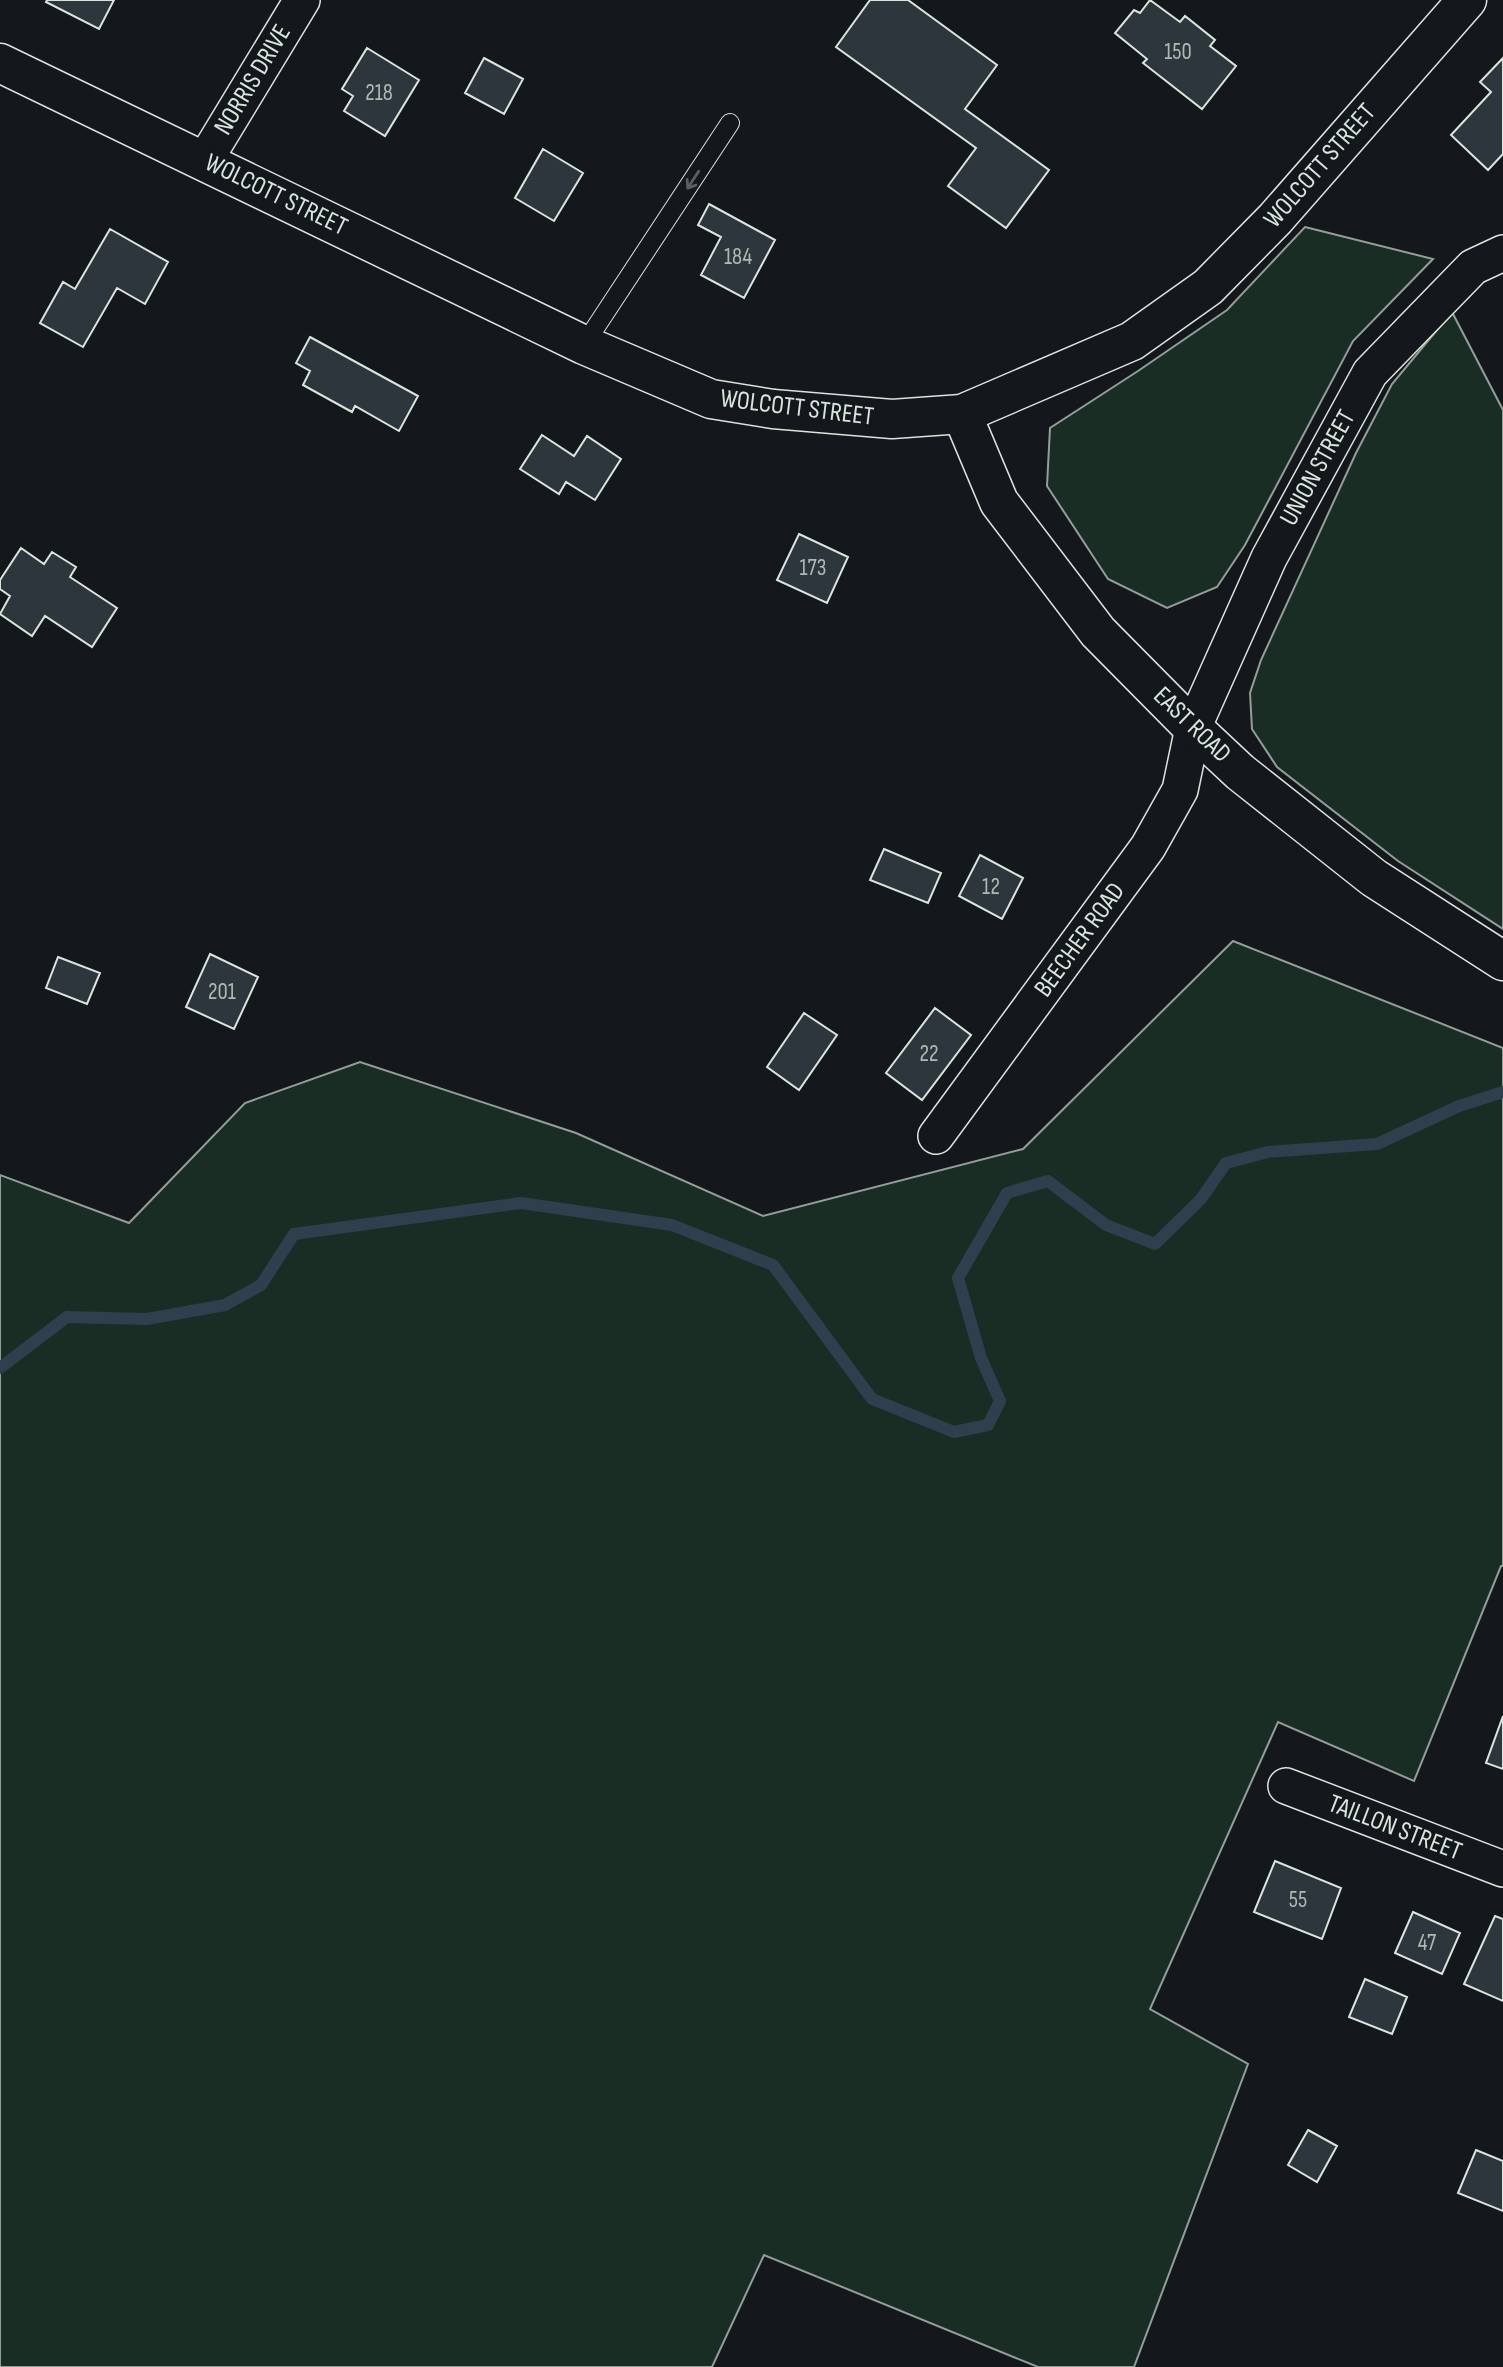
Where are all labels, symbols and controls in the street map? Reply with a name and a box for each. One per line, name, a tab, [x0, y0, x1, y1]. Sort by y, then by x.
street label: NORRIS DRIVE	[208, 19, 298, 141]
house number: 150	[1164, 38, 1192, 66]
house number: 218	[365, 79, 393, 107]
street label: WOLCOTT STREET	[1258, 98, 1382, 234]
street label: WOLCOTT STREET	[200, 147, 352, 243]
one-way arrow	[685, 170, 700, 189]
house number: 184	[724, 243, 752, 271]
street label: WOLCOTT STREET	[718, 383, 876, 433]
street label: UNION STREET	[1274, 405, 1362, 531]
house number: 173	[800, 554, 826, 582]
street label: EAST ROAD	[1147, 681, 1237, 769]
house number: 12	[982, 873, 1000, 901]
street label: BEECHER ROAD	[1028, 877, 1132, 1003]
house number: 201	[208, 978, 236, 1006]
house number: 22	[920, 1040, 938, 1068]
street label: TAILLON STREET	[1324, 1788, 1466, 1868]
house number: 55	[1289, 1886, 1307, 1914]
house number: 47	[1418, 1929, 1436, 1957]

